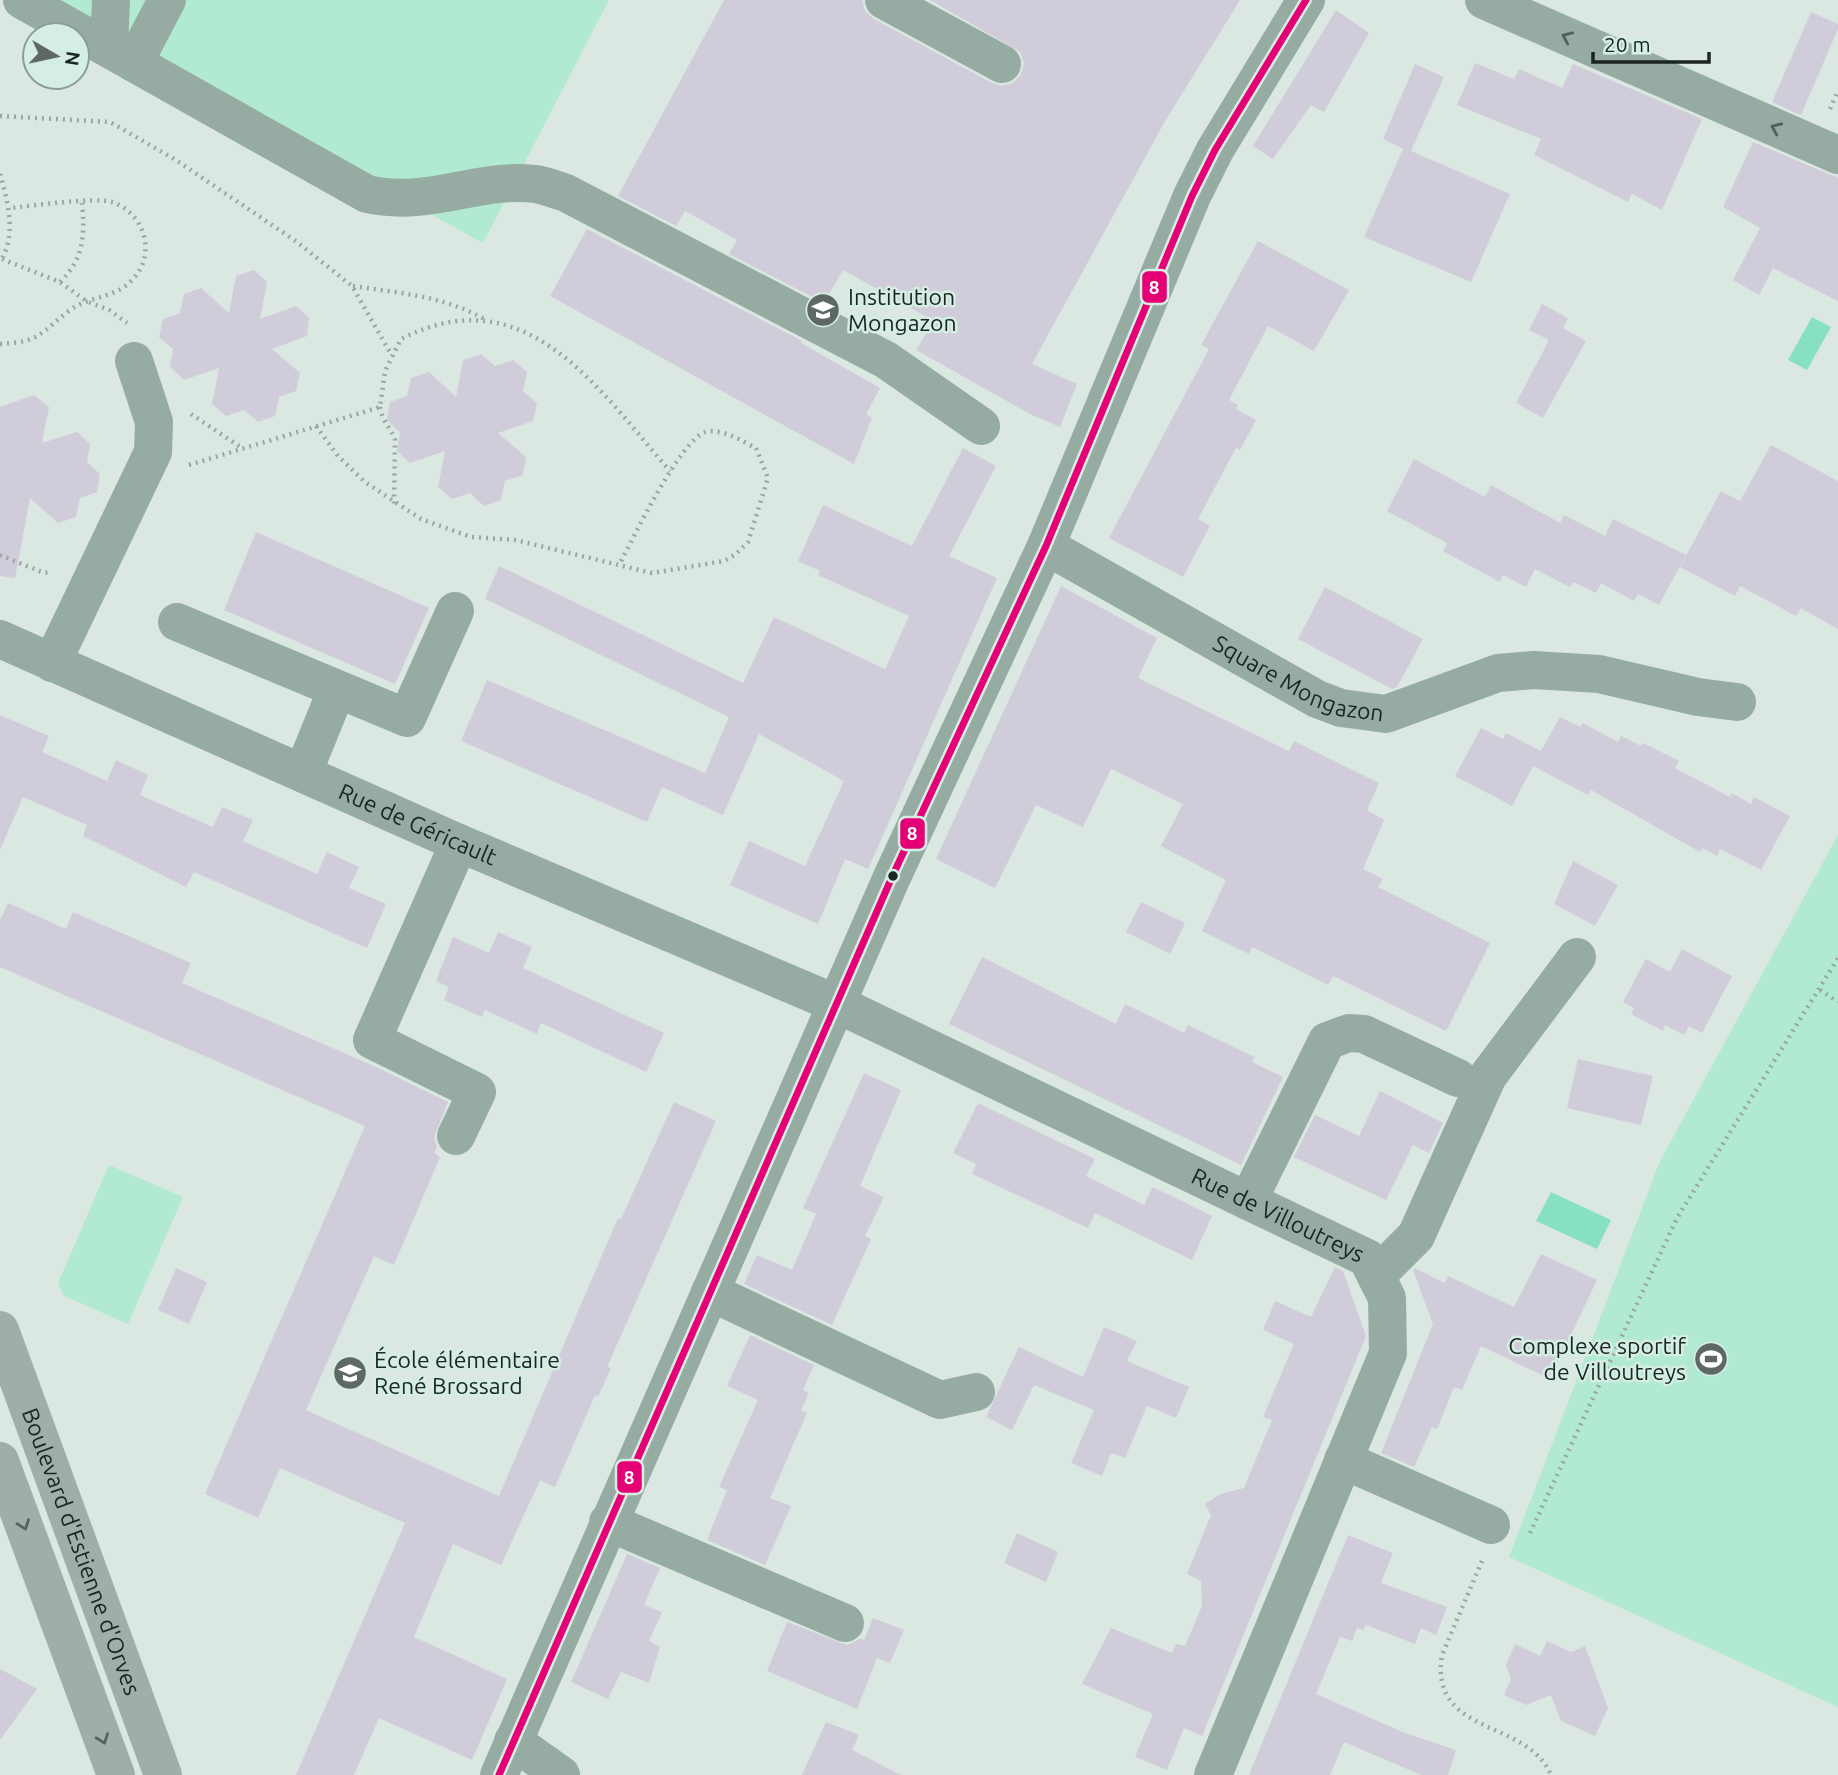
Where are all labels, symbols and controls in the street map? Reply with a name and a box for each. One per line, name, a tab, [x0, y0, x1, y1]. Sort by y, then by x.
north arrow	[21, 21, 91, 91]
scale bar	[1593, 21, 1708, 65]
one-way arrow	[1562, 31, 1574, 45]
text: 20 m	[1604, 32, 1651, 56]
text: N	[61, 50, 85, 67]
one-way arrow	[1770, 122, 1783, 136]
line badge: 8	[1141, 270, 1168, 304]
text: 8	[1149, 276, 1159, 298]
place label: Institution Mongazon	[848, 284, 957, 335]
school or university icon: Institution Mongazon	[804, 291, 842, 329]
street label: Square Mongazon	[1209, 630, 1385, 726]
street label: Rue de Géricault	[335, 778, 501, 870]
line badge: 8	[899, 817, 926, 850]
text: 8	[907, 822, 917, 844]
unlabelled marker	[886, 869, 900, 883]
street label: Rue de Villoutreys	[1188, 1163, 1368, 1267]
place label: Complexe sportif de Villoutreys	[1508, 1333, 1686, 1384]
sports icon: Complexe sportif de Villoutreys	[1692, 1340, 1730, 1378]
place label: École élémentaire René Brossard	[374, 1346, 560, 1398]
school or university icon: École élémentaire René Brossard	[331, 1354, 369, 1392]
street label: Boulevard d'Estienne d'Orves	[18, 1405, 146, 1698]
line badge: 8	[616, 1460, 643, 1494]
text: 8	[624, 1466, 634, 1488]
one-way arrow	[15, 1519, 29, 1531]
one-way arrow	[94, 1732, 108, 1744]

